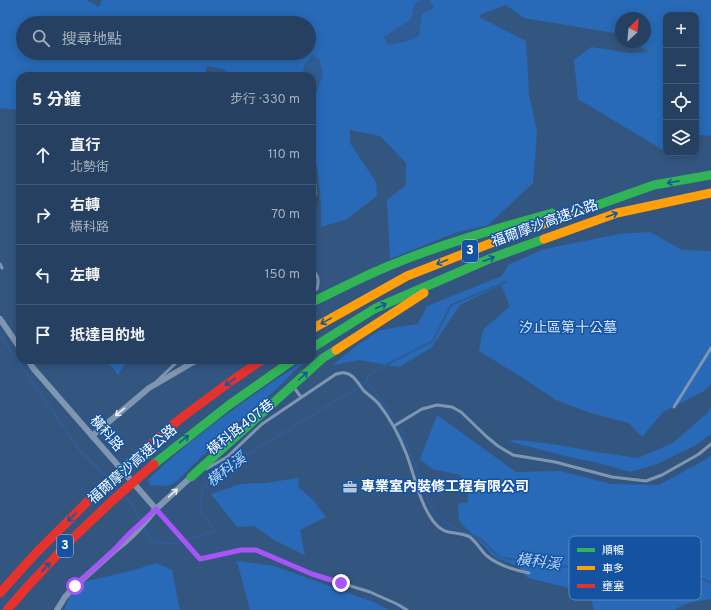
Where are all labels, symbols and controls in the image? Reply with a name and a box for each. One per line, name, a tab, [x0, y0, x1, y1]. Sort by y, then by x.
north arrow	[615, 12, 651, 48]
map controls	[663, 12, 699, 156]
button: +	[663, 12, 699, 48]
search box	[16, 16, 316, 60]
icon: search	[30, 27, 52, 49]
text: 搜尋地點	[62, 31, 122, 50]
button: −	[663, 48, 699, 84]
button: locate	[663, 84, 699, 120]
text: 5 分鐘	[32, 90, 81, 112]
text: 步行 · 330 m	[230, 92, 300, 108]
button: layers	[663, 120, 699, 156]
text: 直行	[70, 137, 100, 156]
icon: ahead	[32, 144, 54, 166]
text: 110 m	[268, 147, 300, 163]
text: 北勢街	[70, 160, 109, 176]
one-way arrow	[667, 178, 680, 186]
street label: 福爾摩沙高速公路	[489, 196, 601, 251]
text: 右轉	[70, 197, 100, 216]
icon: right	[32, 204, 54, 226]
text: 70 m	[271, 207, 300, 223]
one-way arrow	[605, 210, 617, 218]
text: 橫科路	[70, 220, 109, 236]
road number: 3	[462, 240, 478, 262]
one-way arrow	[483, 255, 495, 263]
one-way arrow	[436, 259, 448, 267]
icon: left	[32, 264, 54, 286]
text: 左轉	[70, 267, 100, 286]
text: 150 m	[265, 267, 300, 283]
one-way arrow	[375, 302, 387, 309]
one-way arrow	[320, 318, 332, 326]
park label: 汐止區第十公墓	[519, 320, 617, 337]
icon: arrive	[32, 324, 54, 346]
text: 抵達目的地	[70, 327, 145, 346]
one-way arrow	[298, 371, 308, 381]
one-way arrow	[225, 378, 236, 386]
street label: 橫科路407巷	[204, 396, 278, 460]
one-way arrow	[115, 408, 126, 417]
street label: 橫科路	[86, 413, 126, 455]
street label: 福爾摩沙高速公路	[85, 421, 181, 508]
one-way arrow	[179, 435, 190, 444]
water label: 橫科溪	[203, 449, 252, 492]
place label: 專業室內裝修工程有限公司	[361, 478, 529, 496]
office icon: 專業室內裝修工程有限公司	[342, 479, 358, 495]
one-way arrow	[168, 489, 179, 498]
one-way arrow	[67, 512, 77, 522]
road number: 3	[57, 535, 73, 557]
legend	[569, 536, 701, 600]
text: 順暢	[602, 544, 624, 558]
water label: 橫科溪	[515, 551, 563, 575]
one-way arrow	[41, 562, 50, 572]
text: 車多	[602, 562, 624, 576]
route end	[332, 574, 350, 592]
route start	[66, 577, 84, 595]
text: 壅塞	[602, 580, 624, 594]

